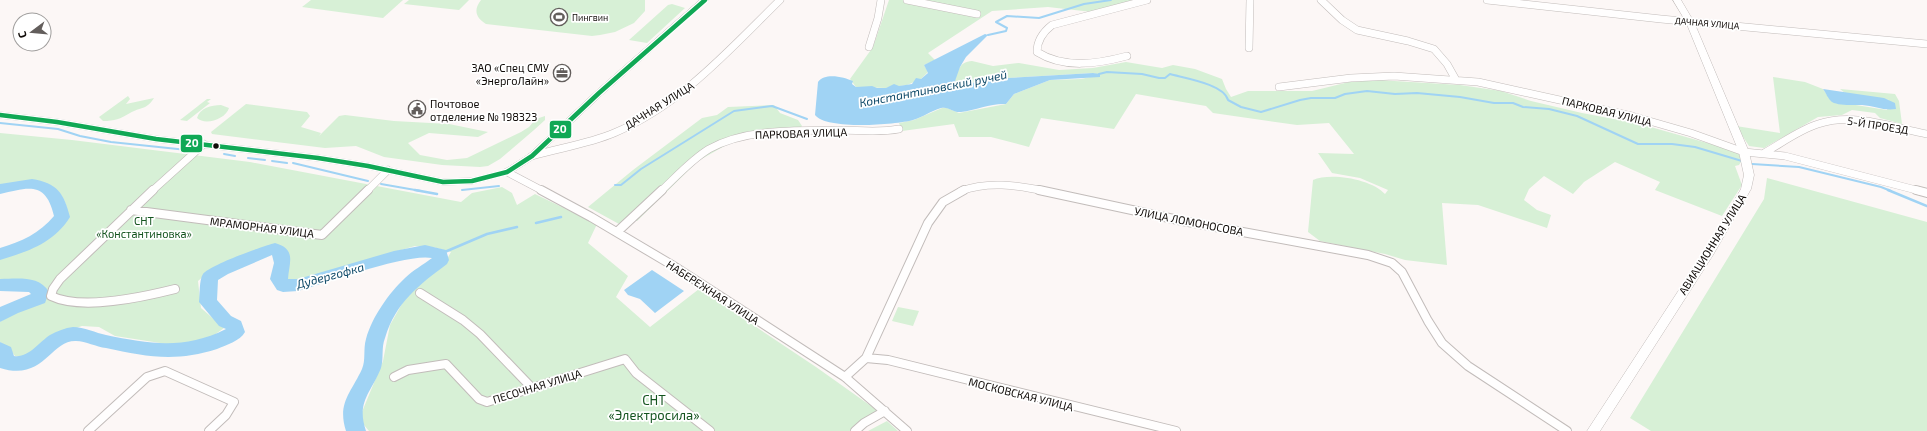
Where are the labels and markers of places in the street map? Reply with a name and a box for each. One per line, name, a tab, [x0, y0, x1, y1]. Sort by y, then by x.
sports icon: Пингвин	[549, 7, 569, 27]
place label: Пингвин	[572, 12, 608, 23]
place label: ЗАО «Спец СМУ «ЭнергоЛайн»	[471, 61, 550, 87]
office icon: ЗАО «Спец СМУ «ЭнергоЛайн»	[552, 63, 572, 83]
place label: Почтовое отделение № 198323	[430, 97, 537, 123]
public building icon: Почтовое отделение № 198323	[407, 99, 427, 119]
unlabelled marker	[211, 141, 221, 151]

